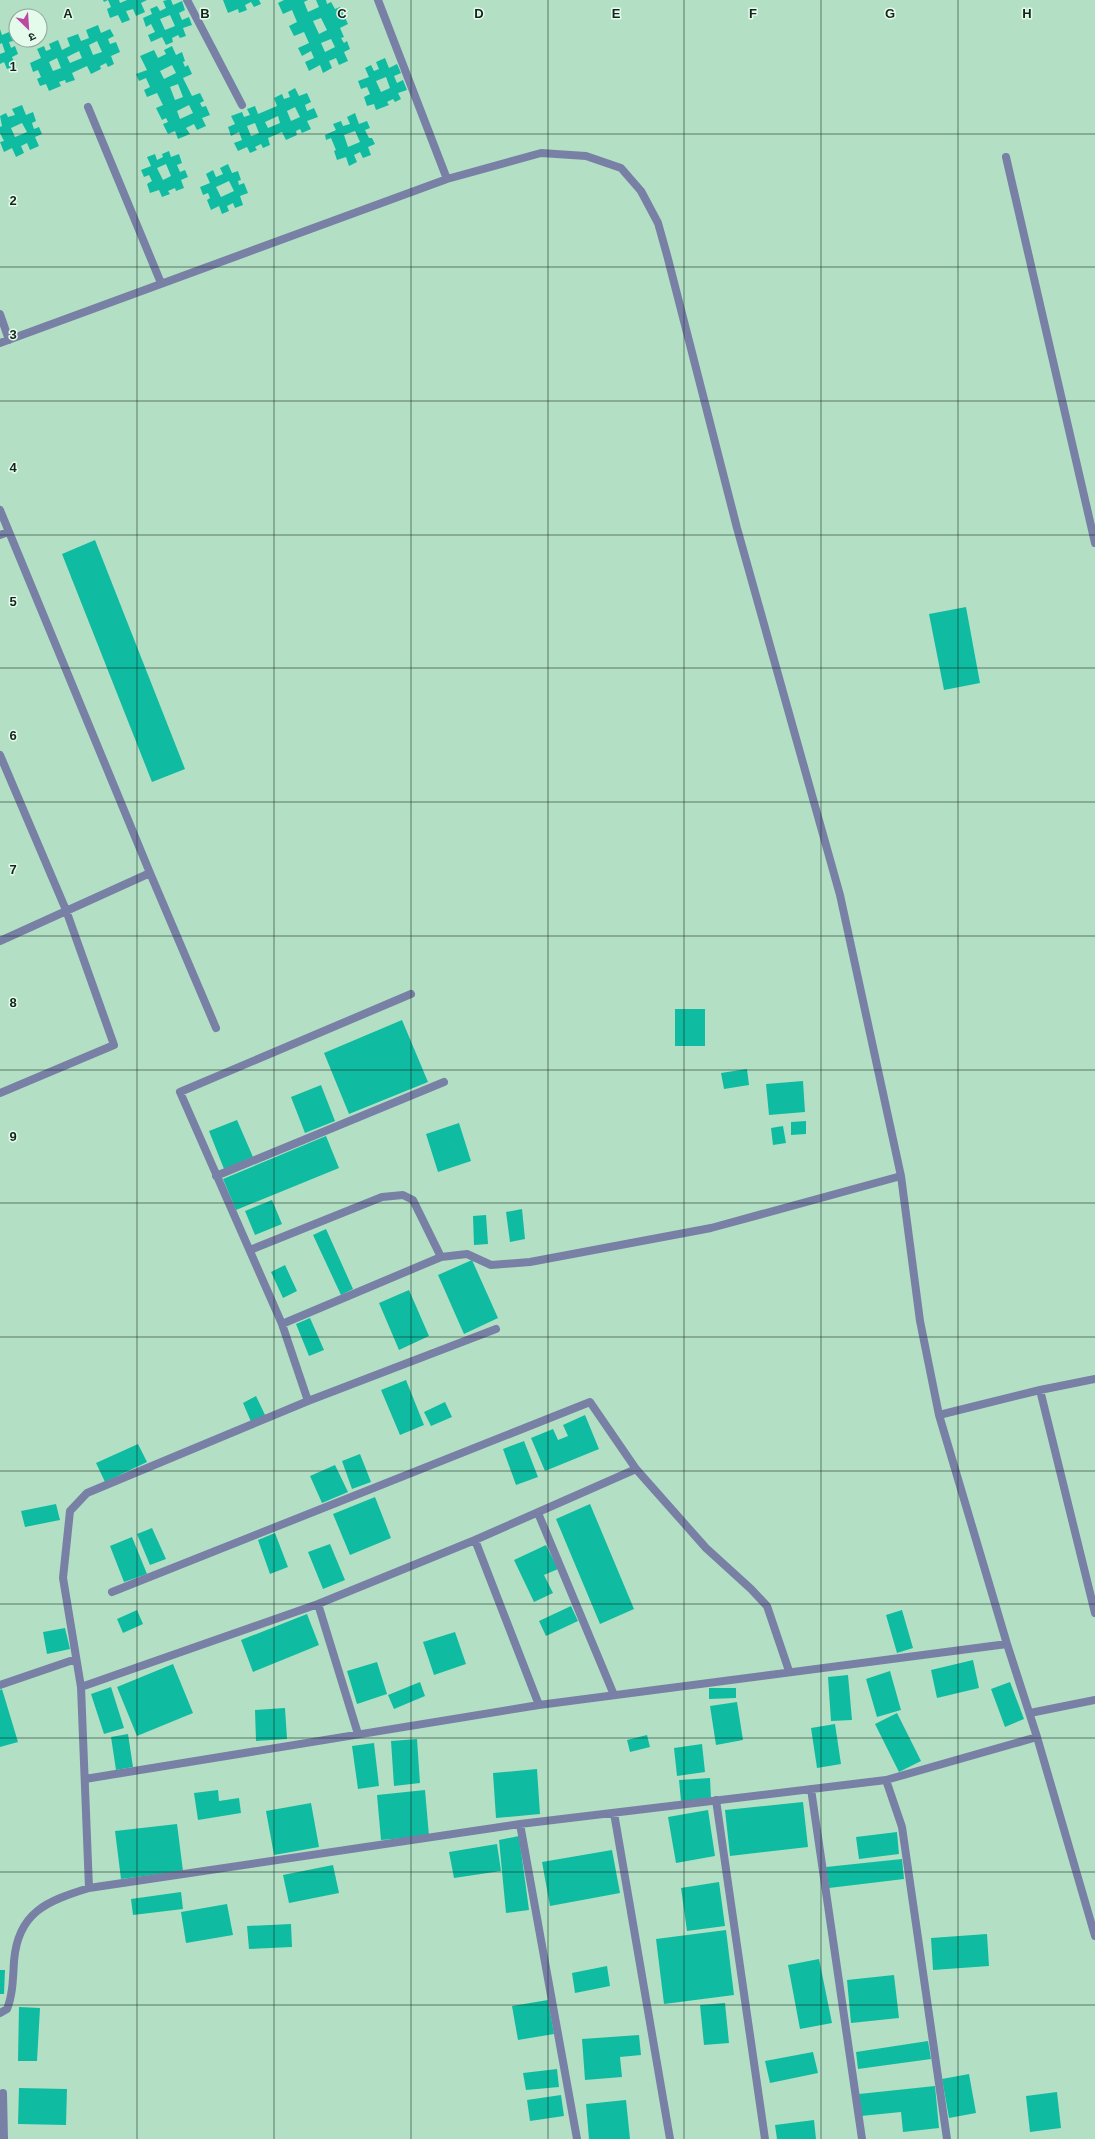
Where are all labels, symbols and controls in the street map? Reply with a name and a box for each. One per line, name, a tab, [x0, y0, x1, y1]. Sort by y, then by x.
text: A	[63, 6, 73, 21]
text: B	[200, 6, 210, 21]
text: C	[337, 6, 347, 21]
text: D	[474, 6, 484, 21]
text: E	[612, 6, 621, 21]
text: F	[749, 6, 757, 21]
text: G	[885, 6, 895, 21]
text: H	[1022, 6, 1032, 21]
north arrow	[8, 8, 48, 48]
text: उ	[26, 30, 38, 44]
text: 1	[9, 59, 17, 74]
text: 2	[9, 193, 17, 208]
text: 3	[9, 327, 17, 342]
text: 4	[9, 460, 17, 475]
text: 5	[9, 594, 17, 609]
text: 6	[9, 728, 17, 743]
text: 7	[9, 862, 17, 877]
text: 8	[9, 995, 17, 1010]
text: 9	[9, 1129, 17, 1144]

